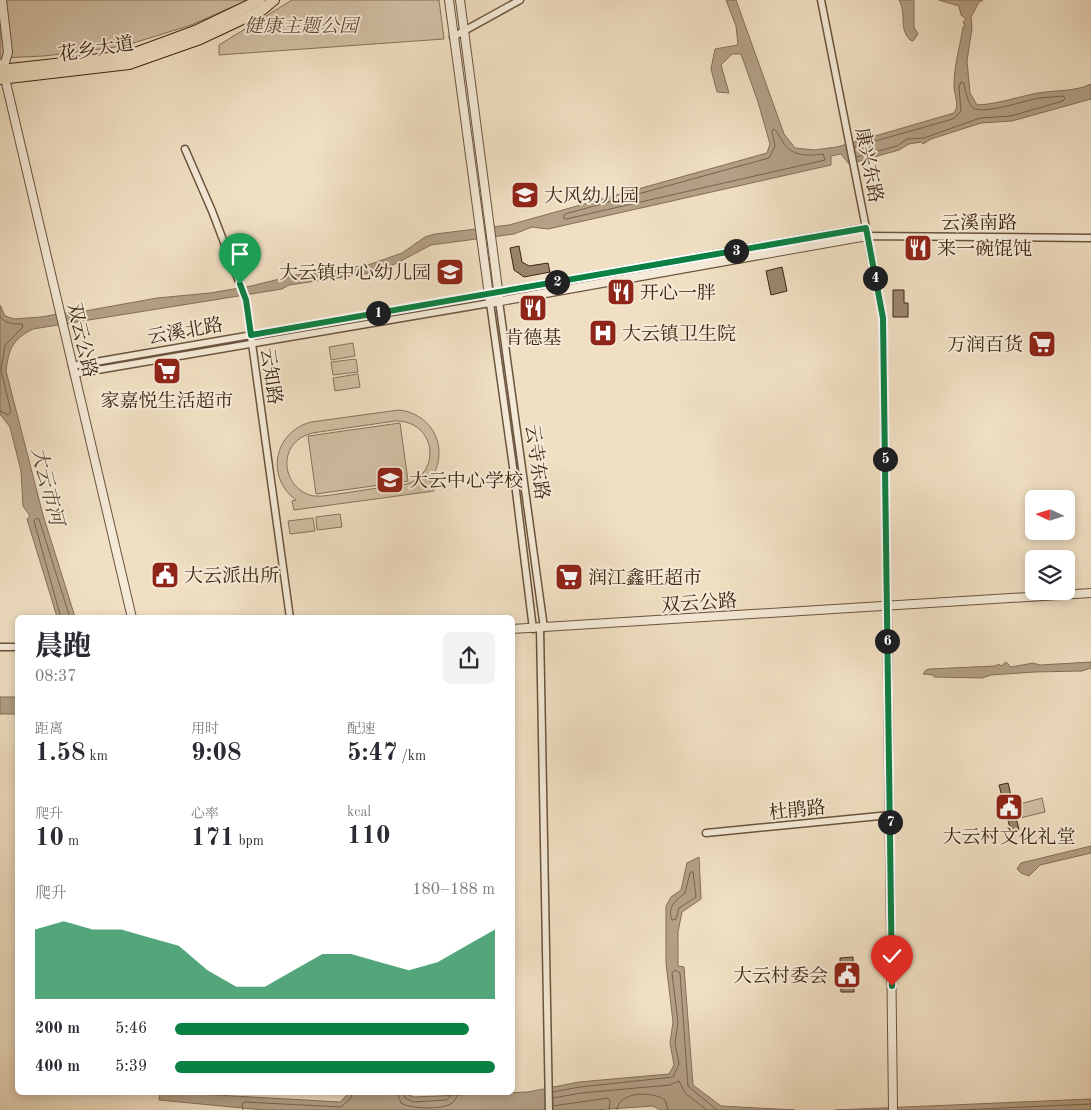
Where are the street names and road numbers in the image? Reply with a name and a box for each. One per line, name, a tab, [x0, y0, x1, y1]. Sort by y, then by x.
street label: 花乡大道	[57, 32, 135, 66]
street label: 康兴东路	[851, 126, 887, 205]
street label: 云溪南路	[941, 212, 1017, 234]
street label: 双云公路	[63, 301, 100, 380]
street label: 云溪北路	[146, 315, 225, 348]
street label: 云知路	[256, 347, 285, 406]
street label: 云寺东路	[521, 423, 552, 501]
street label: 双云公路	[660, 590, 738, 617]
street label: 杜鹃路	[768, 796, 827, 824]

